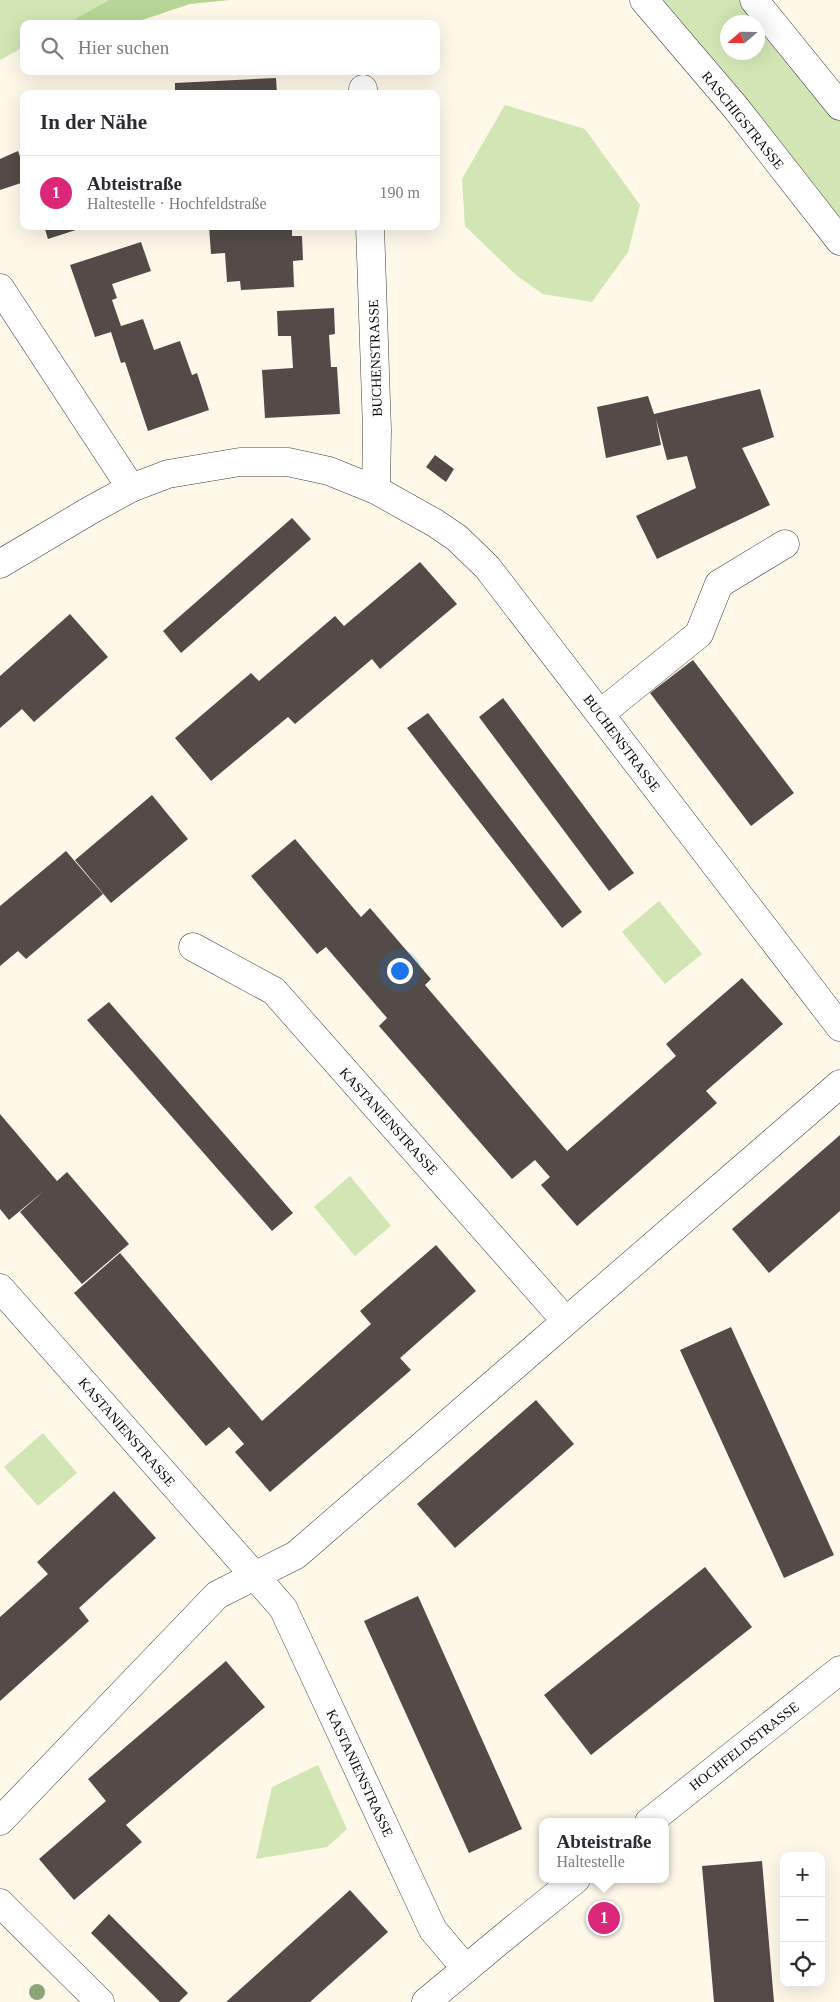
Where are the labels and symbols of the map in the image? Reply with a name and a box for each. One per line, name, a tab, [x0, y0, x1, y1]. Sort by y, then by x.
north arrow	[720, 15, 765, 60]
street label: RASCHIGSTRASSE	[699, 68, 787, 172]
street label: BUCHENSTRASSE	[366, 299, 385, 417]
street label: BUCHENSTRASSE	[580, 692, 663, 795]
your location	[387, 958, 413, 984]
street label: KASTANIENSTRASSE	[337, 1065, 441, 1178]
street label: KASTANIENSTRASSE	[75, 1375, 178, 1490]
street label: HOCHFELDSTRASSE	[687, 1699, 802, 1794]
street label: KASTANIENSTRASSE	[323, 1707, 396, 1839]
pin: 1	[588, 1899, 620, 1937]

